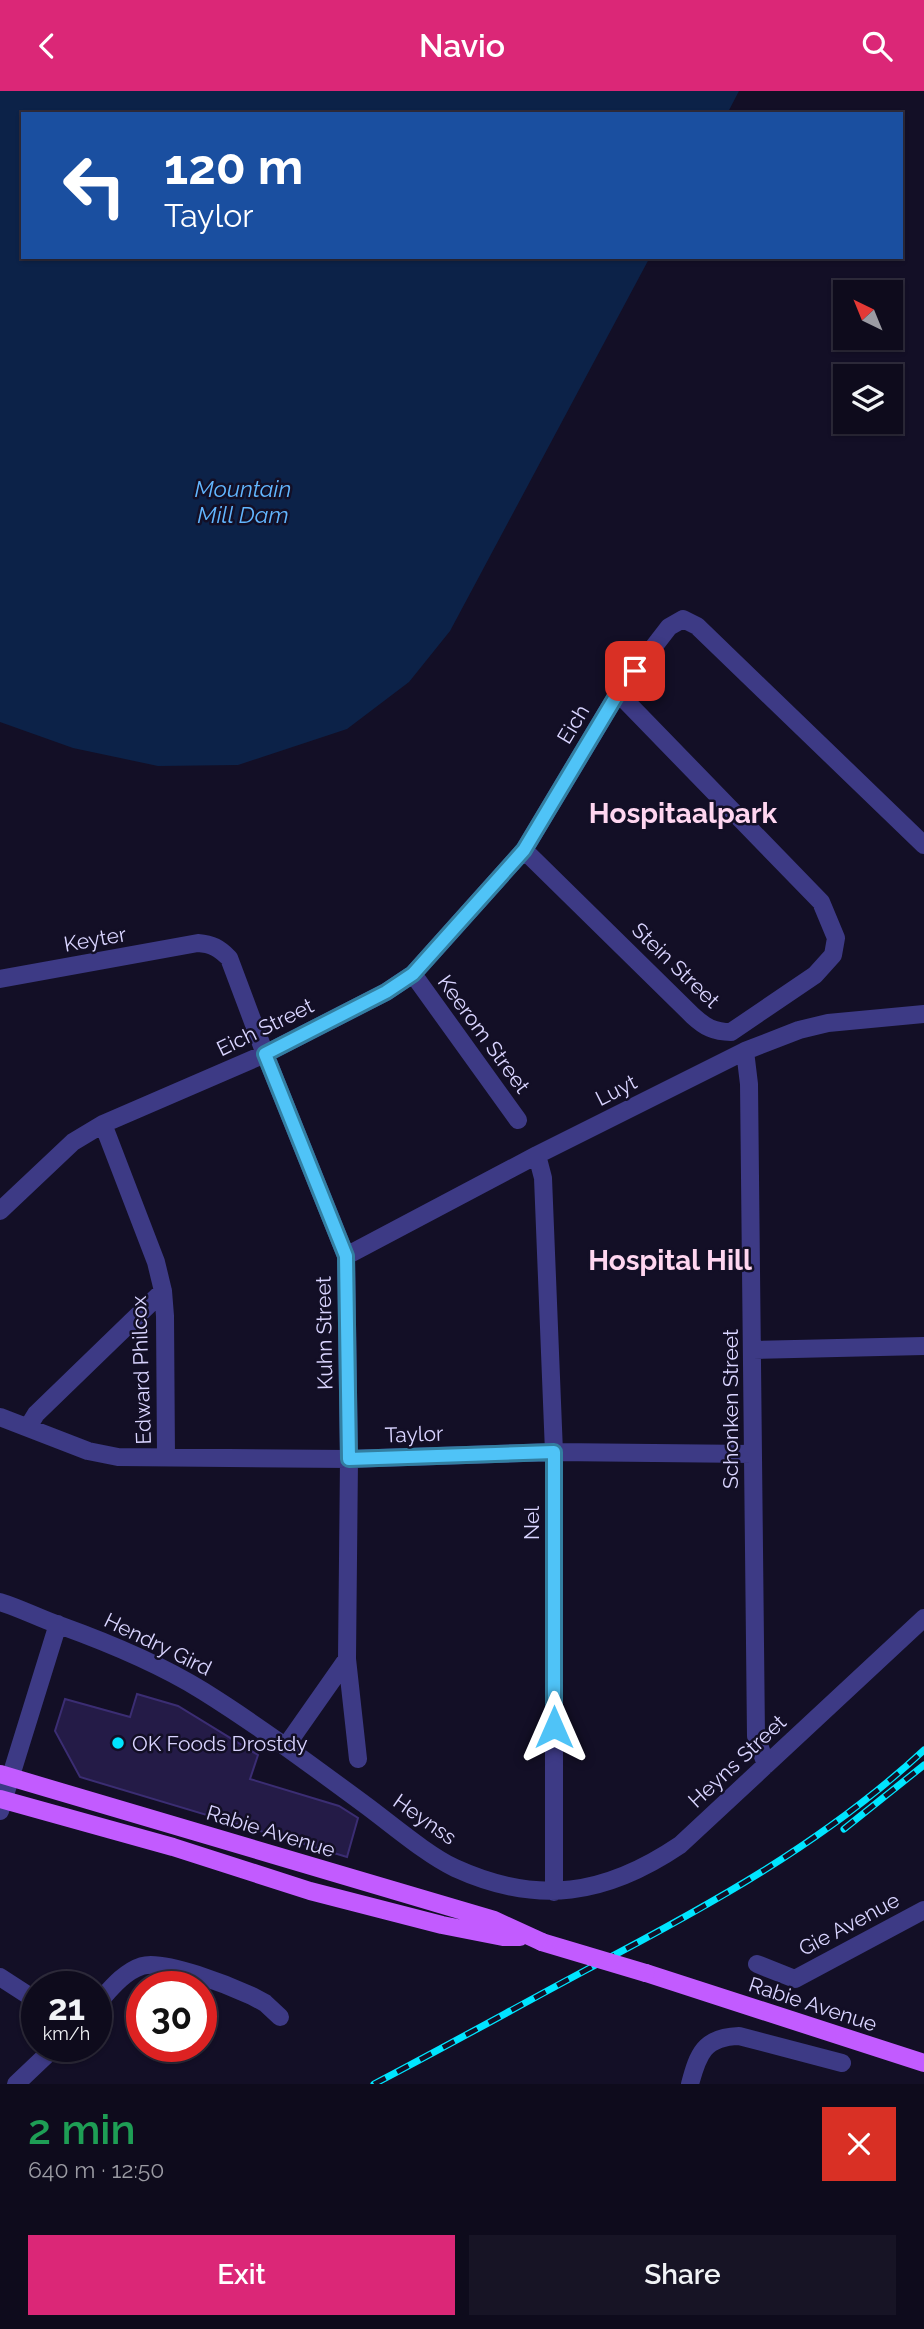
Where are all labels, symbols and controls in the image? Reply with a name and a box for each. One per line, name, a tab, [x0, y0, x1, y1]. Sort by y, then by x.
icon: back	[28, 27, 66, 65]
text: Navio	[419, 27, 505, 64]
icon: search	[858, 27, 896, 65]
text: 120 m	[164, 138, 303, 195]
icon: left	[49, 140, 140, 231]
text: Taylor	[164, 197, 253, 234]
north arrow	[833, 280, 903, 350]
map controls	[833, 280, 903, 434]
button: layers	[833, 364, 903, 434]
water label: Mountain Mill Dam	[195, 475, 291, 528]
pin	[605, 641, 665, 701]
icon: arrive	[616, 652, 654, 690]
street label: Eich	[552, 700, 594, 748]
district label: Hospitaalpark	[589, 797, 778, 830]
street label: Stein Street	[627, 917, 725, 1013]
street label: Keyter	[62, 921, 129, 957]
street label: Keerom Street	[433, 970, 535, 1098]
street label: Eich Street	[212, 993, 318, 1061]
street label: Luyt	[591, 1069, 641, 1111]
district label: Hospital Hill	[588, 1244, 752, 1277]
street label: Kuhn Street	[311, 1276, 337, 1390]
street label: Edward Philcox	[126, 1295, 156, 1445]
street label: Schonken Street	[718, 1329, 743, 1489]
street label: Taylor	[384, 1420, 444, 1448]
street label: Nel	[519, 1506, 544, 1540]
street label: Hendry Gird	[100, 1607, 216, 1681]
position arrow	[517, 1690, 591, 1764]
street label: Heyns Street	[683, 1709, 791, 1813]
place label: OK Foods Drostdy	[132, 1731, 308, 1756]
marker: OK Foods Drostdy	[110, 1735, 126, 1751]
street label: Heynss	[389, 1788, 461, 1850]
street label: Rabie Avenue	[204, 1800, 338, 1862]
street label: Gie Avenue	[794, 1887, 904, 1961]
speed limit sign: 30	[126, 1971, 217, 2062]
street label: Rabie Avenue	[746, 1972, 880, 2036]
text: 21	[48, 1987, 85, 2028]
text: km/h	[43, 2023, 90, 2044]
text: 2 min	[28, 2105, 136, 2154]
button: close	[822, 2107, 896, 2181]
text: 640 m · 12:50	[28, 2156, 164, 2183]
button: Exit	[28, 2235, 455, 2315]
button: Share	[469, 2235, 896, 2315]

